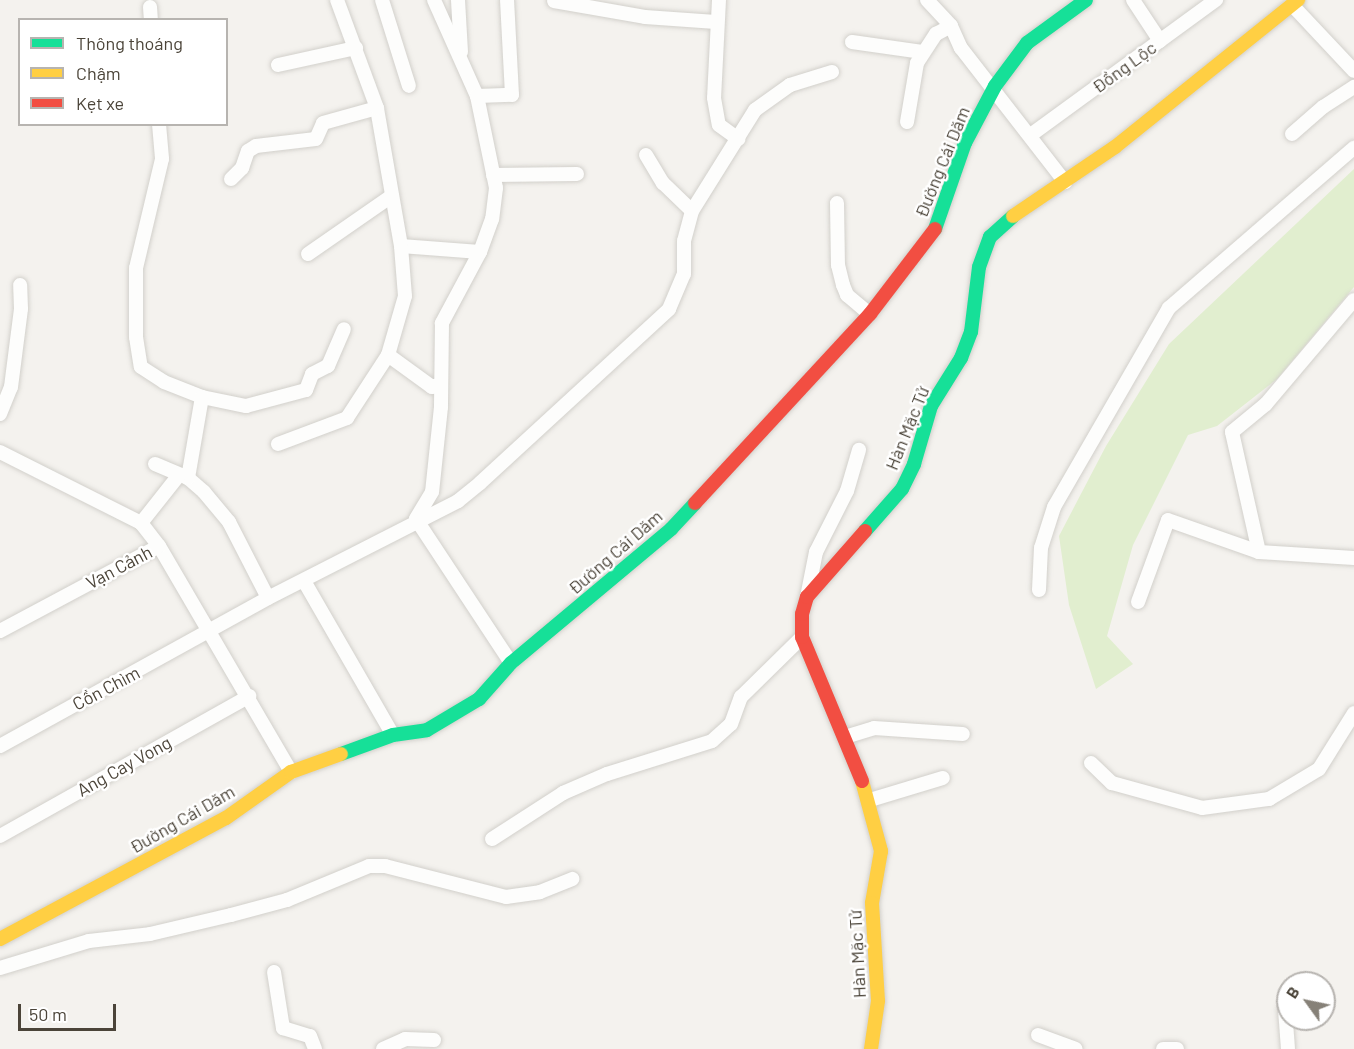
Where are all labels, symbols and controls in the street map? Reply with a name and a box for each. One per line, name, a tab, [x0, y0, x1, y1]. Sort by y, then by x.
legend	[18, 18, 228, 126]
text: Thông thoáng	[76, 32, 183, 54]
street label: Đồng Lộc	[1088, 36, 1160, 98]
text: Chậm	[76, 62, 121, 84]
text: Kẹt xe	[76, 92, 124, 114]
street label: Đường Cái Dăm	[910, 103, 974, 221]
street label: Hàn Mặc Tử	[880, 383, 934, 473]
street label: Đường Cái Dăm	[564, 505, 666, 599]
street label: Vạn Cảnh	[82, 541, 156, 593]
street label: Cồn Chìm	[69, 661, 143, 715]
street label: Ang Cay Vong	[73, 731, 175, 801]
street label: Đường Cái Dăm	[126, 780, 238, 858]
street label: Hàn Mặc Tử	[844, 909, 870, 999]
north arrow	[1276, 971, 1336, 1031]
text: B	[1281, 983, 1303, 1001]
scale bar	[21, 992, 118, 1030]
text: 50 m	[29, 1003, 67, 1025]

